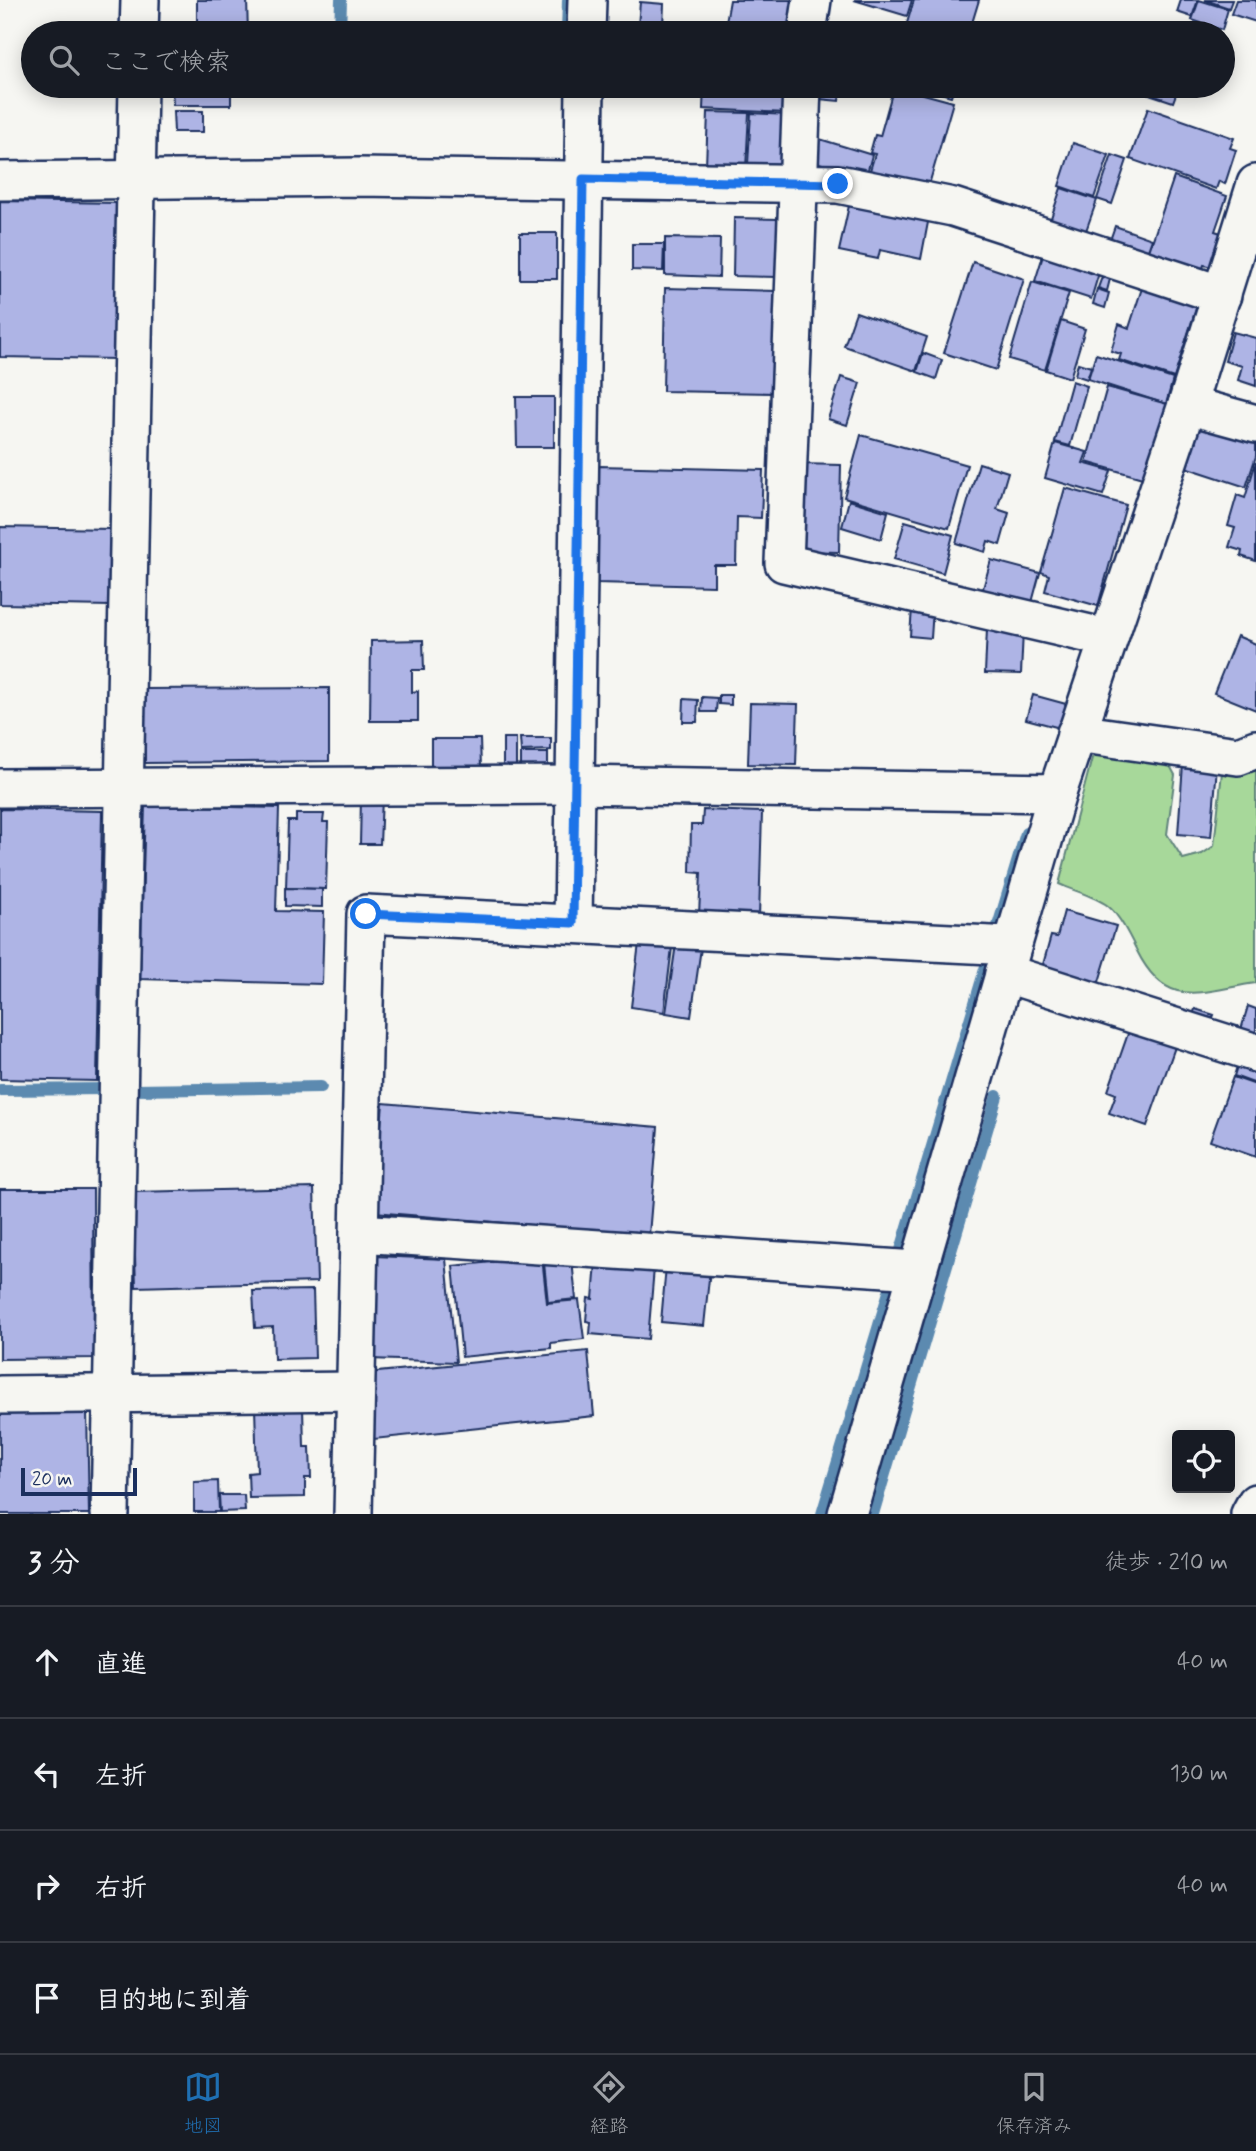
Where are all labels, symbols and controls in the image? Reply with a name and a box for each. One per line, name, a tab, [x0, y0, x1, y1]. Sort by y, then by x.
search box	[21, 21, 1235, 98]
icon: search	[45, 41, 83, 79]
text: ここで検索	[101, 46, 231, 80]
route end	[822, 168, 853, 199]
route start	[350, 898, 381, 929]
map controls	[1172, 1430, 1235, 1493]
button: locate	[1172, 1430, 1235, 1493]
scale bar	[21, 1465, 136, 1497]
text: 20 m	[32, 1467, 72, 1492]
text: 3 分	[28, 1544, 80, 1583]
text: 徒歩 · 210 m	[1105, 1548, 1228, 1578]
icon: ahead	[28, 1643, 66, 1681]
text: 40 m	[1177, 1647, 1228, 1677]
text: 直進	[95, 1648, 147, 1682]
icon: left	[28, 1755, 66, 1793]
text: 130 m	[1170, 1759, 1228, 1789]
text: 左折	[95, 1760, 147, 1794]
icon: right	[28, 1867, 66, 1905]
text: 40 m	[1177, 1871, 1228, 1901]
text: 右折	[95, 1872, 147, 1906]
icon: arrive	[28, 1979, 66, 2017]
text: 目的地に到着	[95, 1984, 251, 2018]
tab: 地図	[184, 2068, 222, 2139]
tab: 経路	[590, 2068, 628, 2139]
tab: 保存済み	[996, 2068, 1072, 2139]

